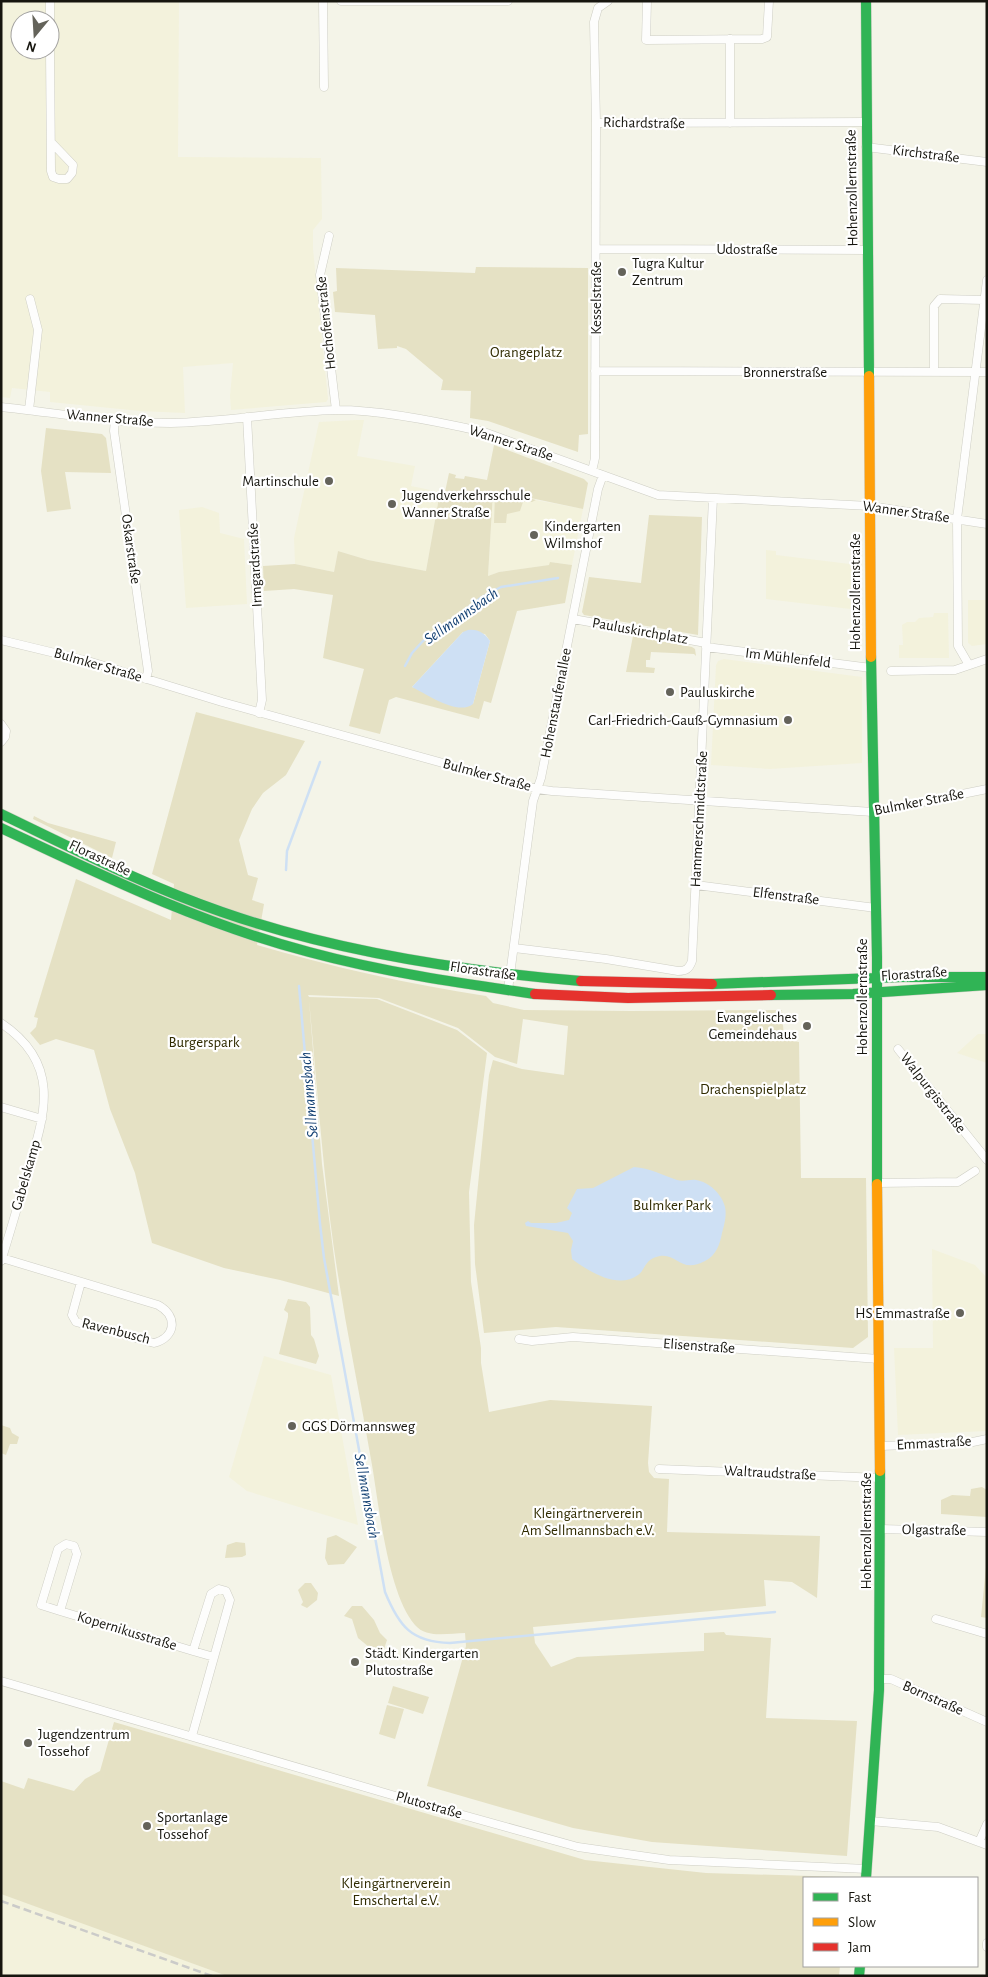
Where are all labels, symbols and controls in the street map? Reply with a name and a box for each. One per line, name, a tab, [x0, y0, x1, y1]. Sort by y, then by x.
north arrow	[10, 10, 60, 60]
text: N	[24, 38, 38, 55]
street label: Richardstraße	[603, 115, 685, 131]
street label: Hohenzollernstraße	[843, 129, 861, 247]
street label: Kirchstraße	[892, 142, 960, 166]
street label: Udostraße	[716, 242, 778, 257]
place label: Tugra Kultur Zentrum	[632, 256, 704, 288]
street label: Kesselstraße	[589, 261, 604, 335]
marker: Tugra Kultur Zentrum	[616, 266, 628, 278]
street label: Hochofenstraße	[314, 275, 338, 371]
park label: Orangeplatz	[490, 345, 562, 360]
street label: Bronnerstraße	[743, 365, 827, 380]
street label: Wanner Straße	[66, 407, 154, 429]
street label: Wanner Straße	[467, 422, 555, 464]
place label: Martinschule	[242, 474, 319, 489]
marker: Martinschule	[323, 475, 335, 487]
place label: Jugendverkehrsschule Wanner Straße	[402, 488, 531, 520]
marker: Jugendverkehrsschule Wanner Straße	[386, 498, 398, 510]
street label: Wanner Straße	[862, 498, 951, 526]
street label: Oskarstraße	[119, 513, 143, 585]
place label: Kindergarten Wilmshof	[544, 519, 621, 551]
street label: Irmgardstraße	[245, 522, 265, 608]
marker: Kindergarten Wilmshof	[528, 529, 540, 541]
street label: Hohenzollernstraße	[848, 533, 863, 651]
water label: Sellmannsbach	[421, 585, 501, 647]
street label: Pauluskirchplatz	[591, 615, 689, 647]
street label: Bulmker Straße	[52, 645, 144, 685]
street label: Im Mühlenfeld	[744, 645, 832, 671]
street label: Hohenstaufenallee	[538, 647, 574, 759]
place label: Pauluskirche	[680, 685, 755, 700]
marker: Pauluskirche	[664, 686, 676, 698]
place label: Carl-Friedrich-Gauß-Gymnasium	[588, 713, 778, 728]
marker: Carl-Friedrich-Gauß-Gymnasium	[782, 714, 794, 726]
street label: Hammerschmidtstraße	[688, 750, 710, 888]
street label: Bulmker Straße	[441, 756, 533, 794]
street label: Bulmker Straße	[873, 786, 965, 818]
street label: Florastraße	[67, 837, 133, 879]
street label: Elfenstraße	[752, 884, 820, 908]
street label: Hohenzollernstraße	[855, 938, 870, 1056]
street label: Florastraße	[449, 959, 517, 983]
street label: Florastraße	[880, 964, 948, 984]
place label: Evangelisches Gemeindehaus	[708, 1010, 797, 1042]
marker: Evangelisches Gemeindehaus	[801, 1020, 813, 1032]
park label: Burgerspark	[168, 1035, 240, 1050]
street label: Walpurgisstraße	[897, 1050, 969, 1136]
water label: Sellmannsbach	[297, 1051, 321, 1139]
park label: Drachenspielplatz	[700, 1082, 806, 1097]
street label: Gabelskamp	[9, 1138, 43, 1212]
park label: Bulmker Park	[633, 1198, 711, 1213]
place label: HS Emmastraße	[855, 1306, 950, 1321]
marker: HS Emmastraße	[954, 1307, 966, 1319]
street label: Ravenbusch	[80, 1315, 152, 1347]
street label: Elisenstraße	[663, 1336, 735, 1356]
place label: GGS Dörmannsweg	[302, 1419, 416, 1434]
marker: GGS Dörmannsweg	[286, 1420, 298, 1432]
street label: Emmastraße	[896, 1434, 972, 1452]
water label: Sellmannsbach	[352, 1452, 382, 1540]
street label: Waltraudstraße	[724, 1463, 817, 1483]
street label: Hohenzollernstraße	[859, 1472, 874, 1590]
park label: Kleingärtnerverein Am Sellmannsbach e.V.	[521, 1506, 655, 1538]
street label: Olgastraße	[902, 1522, 966, 1538]
street label: Kopernikusstraße	[75, 1609, 179, 1653]
place label: Städt. Kindergarten Plutostraße	[365, 1646, 479, 1678]
marker: Städt. Kindergarten Plutostraße	[349, 1656, 361, 1668]
street label: Bornstraße	[900, 1678, 966, 1718]
place label: Jugendzentrum Tossehof	[38, 1727, 130, 1759]
marker: Jugendzentrum Tossehof	[22, 1737, 34, 1749]
street label: Plutostraße	[394, 1788, 464, 1822]
place label: Sportanlage Tossehof	[157, 1810, 228, 1842]
marker: Sportanlage Tossehof	[141, 1820, 153, 1832]
park label: Kleingärtnerverein Emschertal e.V.	[341, 1876, 451, 1908]
legend	[803, 1877, 978, 1967]
text: Fast	[848, 1890, 872, 1905]
text: Slow	[848, 1915, 876, 1930]
text: Jam	[848, 1940, 871, 1955]

